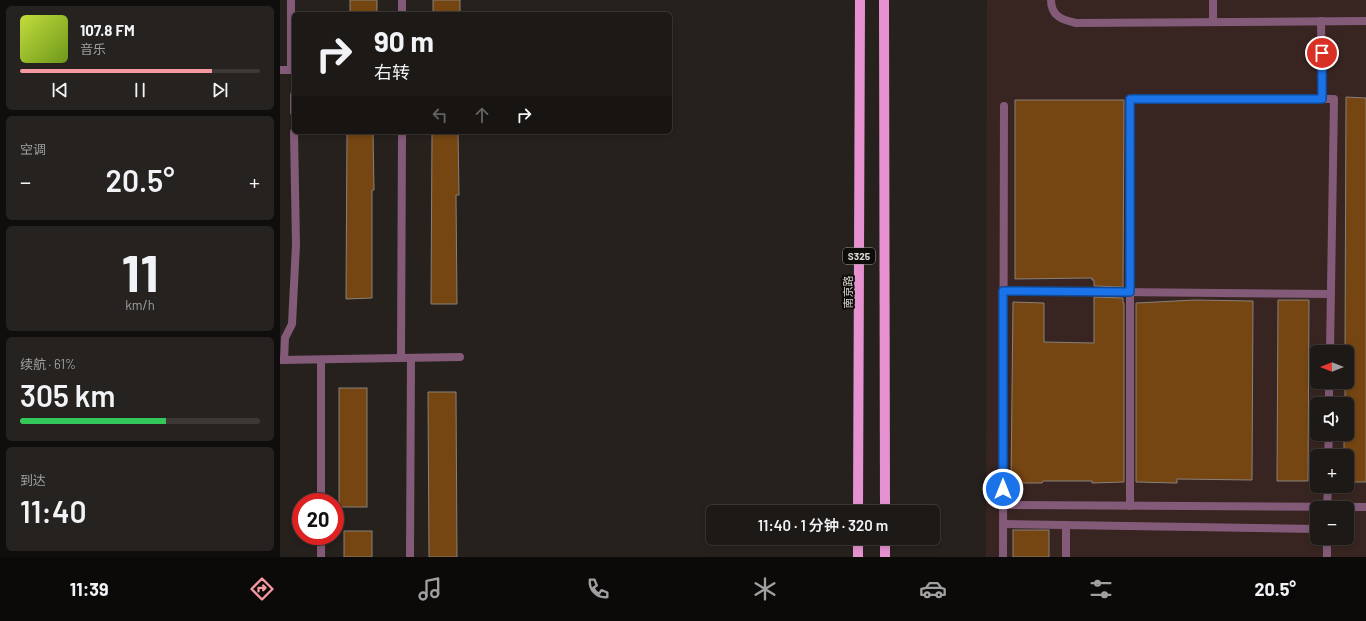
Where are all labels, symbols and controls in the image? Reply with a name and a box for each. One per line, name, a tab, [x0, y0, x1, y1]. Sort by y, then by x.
text: 107.8 FM	[80, 21, 135, 39]
text: 90 m	[374, 24, 434, 58]
icon: right	[308, 28, 360, 80]
pin	[1305, 36, 1339, 70]
text: 音乐	[80, 41, 106, 57]
icon: arrive	[1311, 42, 1333, 64]
text: 右转	[374, 61, 410, 83]
icon: previous	[49, 79, 71, 101]
icon: pause	[129, 79, 151, 101]
icon: next	[209, 79, 231, 101]
icon: left	[429, 104, 451, 126]
icon: ahead	[471, 104, 493, 126]
icon: right	[513, 104, 535, 126]
text: 空调	[20, 141, 46, 157]
text: 20.5°	[106, 162, 175, 198]
text: −	[20, 168, 31, 194]
text: +	[249, 168, 260, 194]
text: 11	[121, 240, 159, 302]
road number: S325	[843, 248, 875, 264]
street label: 南京路	[841, 276, 854, 309]
text: km/h	[125, 297, 155, 313]
north arrow	[1310, 345, 1354, 389]
map controls	[1310, 345, 1354, 545]
text: 续航 · 61%	[20, 356, 76, 372]
text: 305 km	[20, 377, 115, 413]
button: sound	[1310, 397, 1354, 441]
button: +	[1310, 449, 1354, 493]
position arrow	[982, 468, 1024, 510]
text: 到达	[20, 472, 46, 488]
text: 11:40	[20, 493, 87, 529]
speed limit sign: 20	[292, 493, 344, 545]
button: −	[1310, 501, 1354, 545]
text: 11:40 · 1 分钟 · 320 m	[758, 516, 888, 534]
icon: directions	[248, 575, 276, 603]
icon: music	[416, 575, 444, 603]
icon: phone	[584, 575, 612, 603]
icon: climate	[751, 575, 779, 603]
icon: car	[919, 575, 947, 603]
icon: filters	[1087, 575, 1115, 603]
text: 11:39	[70, 578, 109, 600]
text: 20.5°	[1254, 578, 1296, 600]

